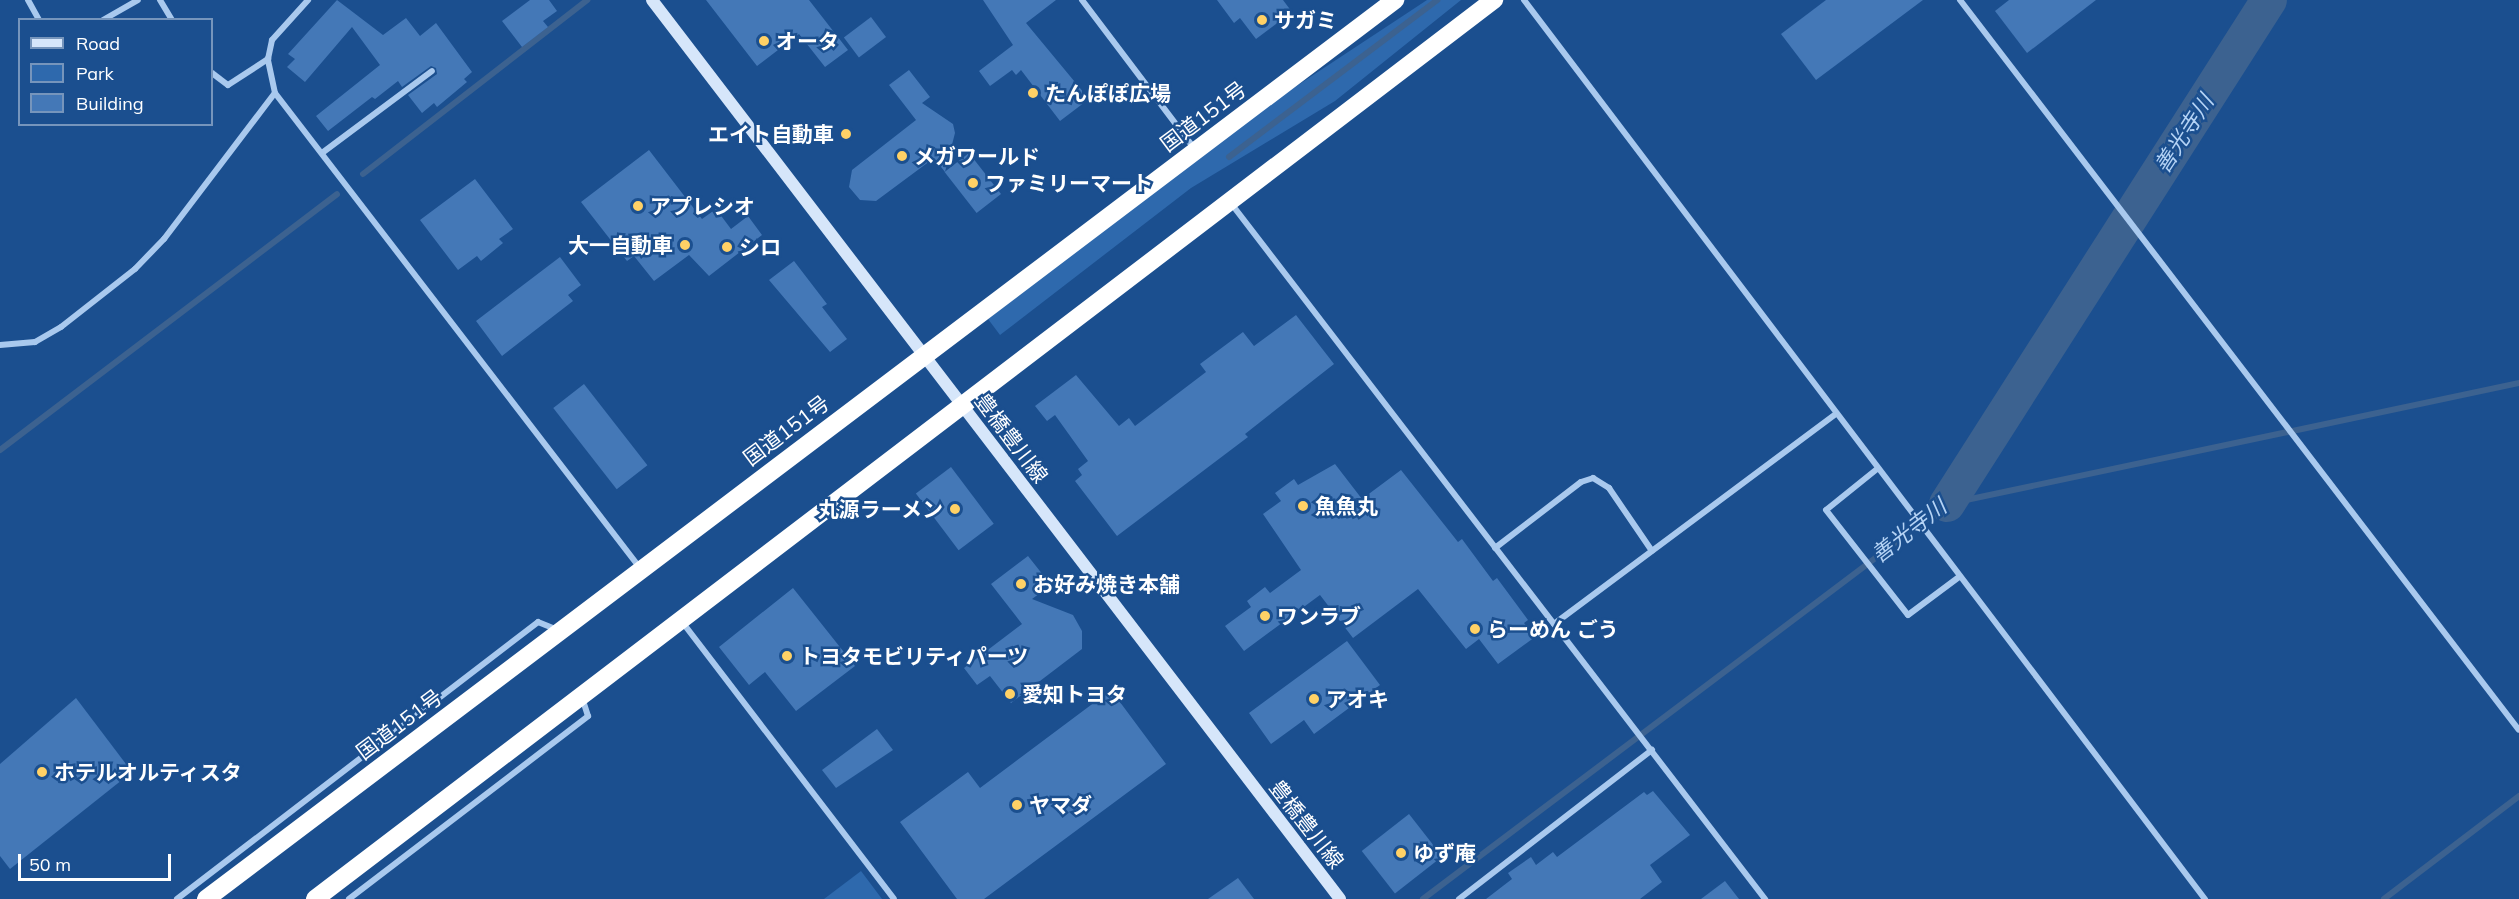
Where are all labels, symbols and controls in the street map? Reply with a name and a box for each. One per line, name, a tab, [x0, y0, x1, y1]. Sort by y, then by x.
place label: サガミ	[1274, 7, 1337, 33]
marker: サガミ	[1255, 13, 1269, 27]
legend	[18, 18, 213, 126]
place label: オータ	[776, 28, 839, 54]
text: Road	[76, 32, 120, 55]
marker: オータ	[757, 34, 771, 48]
text: Park	[76, 62, 114, 85]
street label: 国道151号	[1155, 76, 1251, 156]
place label: たんぽぽ広場	[1045, 80, 1171, 106]
marker: たんぽぽ広場	[1026, 86, 1040, 100]
water label: 善光寺川	[2149, 90, 2219, 178]
text: Building	[76, 92, 144, 115]
place label: エイト自動車	[708, 121, 834, 147]
marker: エイト自動車	[839, 127, 853, 141]
place label: メガワールド	[914, 143, 1040, 169]
marker: メガワールド	[895, 149, 909, 163]
place label: ファミリーマート	[985, 170, 1153, 196]
marker: ファミリーマート	[966, 176, 980, 190]
place label: アプレシオ	[650, 193, 755, 219]
marker: アプレシオ	[631, 199, 645, 213]
place label: 大一自動車	[568, 232, 673, 258]
place label: シロ	[739, 234, 781, 260]
marker: 大一自動車	[678, 238, 692, 252]
marker: シロ	[720, 240, 734, 254]
street label: 豊橋豊川線	[970, 388, 1054, 488]
street label: 国道151号	[738, 390, 834, 470]
place label: 魚魚丸	[1315, 493, 1378, 519]
water label: 善光寺川	[1866, 494, 1952, 568]
place label: 丸源ラーメン	[817, 496, 943, 522]
marker: 魚魚丸	[1296, 499, 1310, 513]
marker: 丸源ラーメン	[948, 502, 962, 516]
place label: お好み焼き本舗	[1033, 571, 1180, 597]
marker: お好み焼き本舗	[1014, 577, 1028, 591]
place label: ワンラブ	[1277, 603, 1361, 629]
marker: ワンラブ	[1258, 609, 1272, 623]
place label: らーめん ごう	[1487, 616, 1619, 642]
marker: らーめん ごう	[1468, 622, 1482, 636]
place label: トヨタモビリティパーツ	[799, 643, 1030, 669]
marker: トヨタモビリティパーツ	[780, 649, 794, 663]
place label: 愛知トヨタ	[1022, 681, 1127, 707]
street label: 国道151号	[351, 684, 447, 764]
place label: アオキ	[1326, 686, 1389, 712]
marker: 愛知トヨタ	[1003, 687, 1017, 701]
marker: アオキ	[1307, 692, 1321, 706]
place label: ホテルオルティスタ	[54, 759, 243, 785]
marker: ホテルオルティスタ	[35, 765, 49, 779]
street label: 豊橋豊川線	[1265, 775, 1349, 873]
place label: ヤマダ	[1029, 792, 1092, 818]
marker: ヤマダ	[1010, 798, 1024, 812]
place label: ゆず庵	[1413, 840, 1476, 866]
scale bar	[21, 842, 174, 880]
marker: ゆず庵	[1394, 846, 1408, 860]
text: 50 m	[29, 853, 71, 876]

